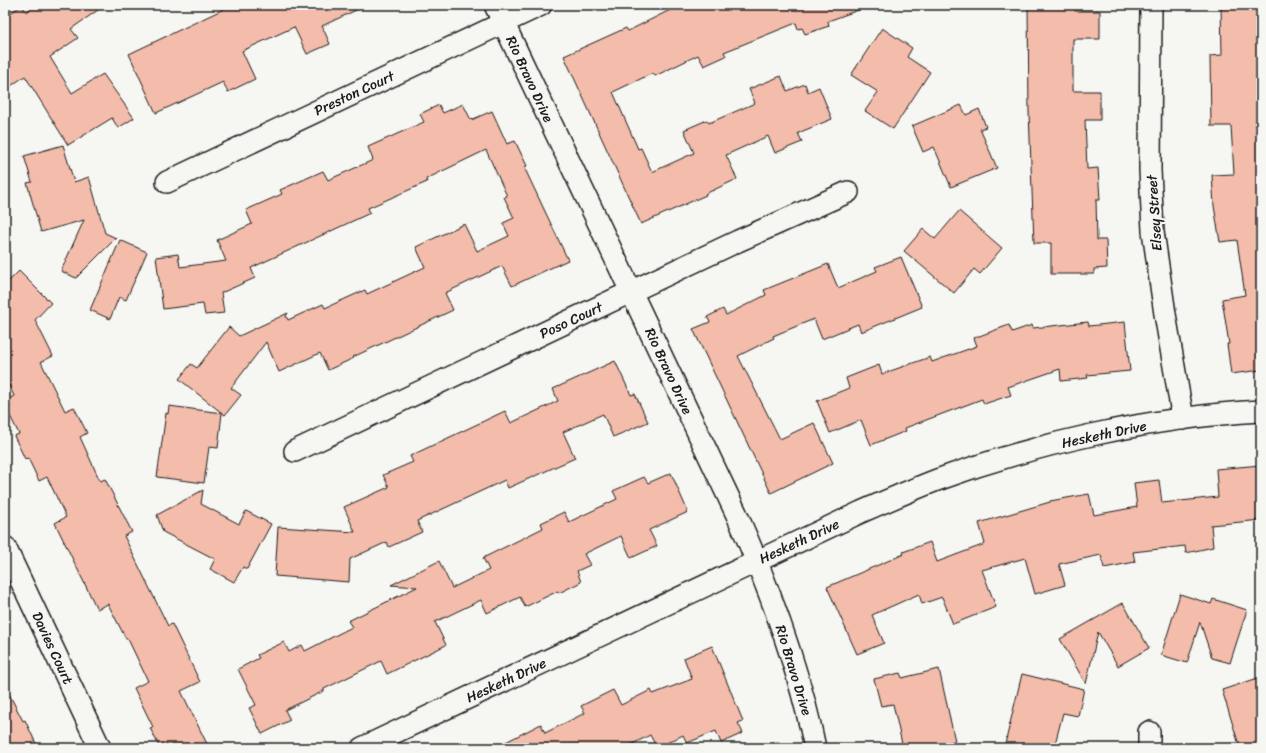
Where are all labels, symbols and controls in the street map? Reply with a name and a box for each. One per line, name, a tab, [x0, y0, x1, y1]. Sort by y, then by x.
street label: Rio Bravo Drive	[498, 32, 561, 127]
street label: Preston Court	[310, 63, 400, 123]
street label: Elsey Street	[1139, 173, 1170, 252]
street label: Poso Court	[535, 294, 608, 346]
street label: Rio Bravo Drive	[637, 324, 700, 419]
street label: Hesketh Drive	[1059, 413, 1149, 456]
street label: Hesketh Drive	[755, 512, 844, 571]
street label: Davies Court	[25, 608, 80, 689]
street label: Rio Bravo Drive	[768, 622, 819, 719]
street label: Hesketh Drive	[462, 651, 551, 710]

